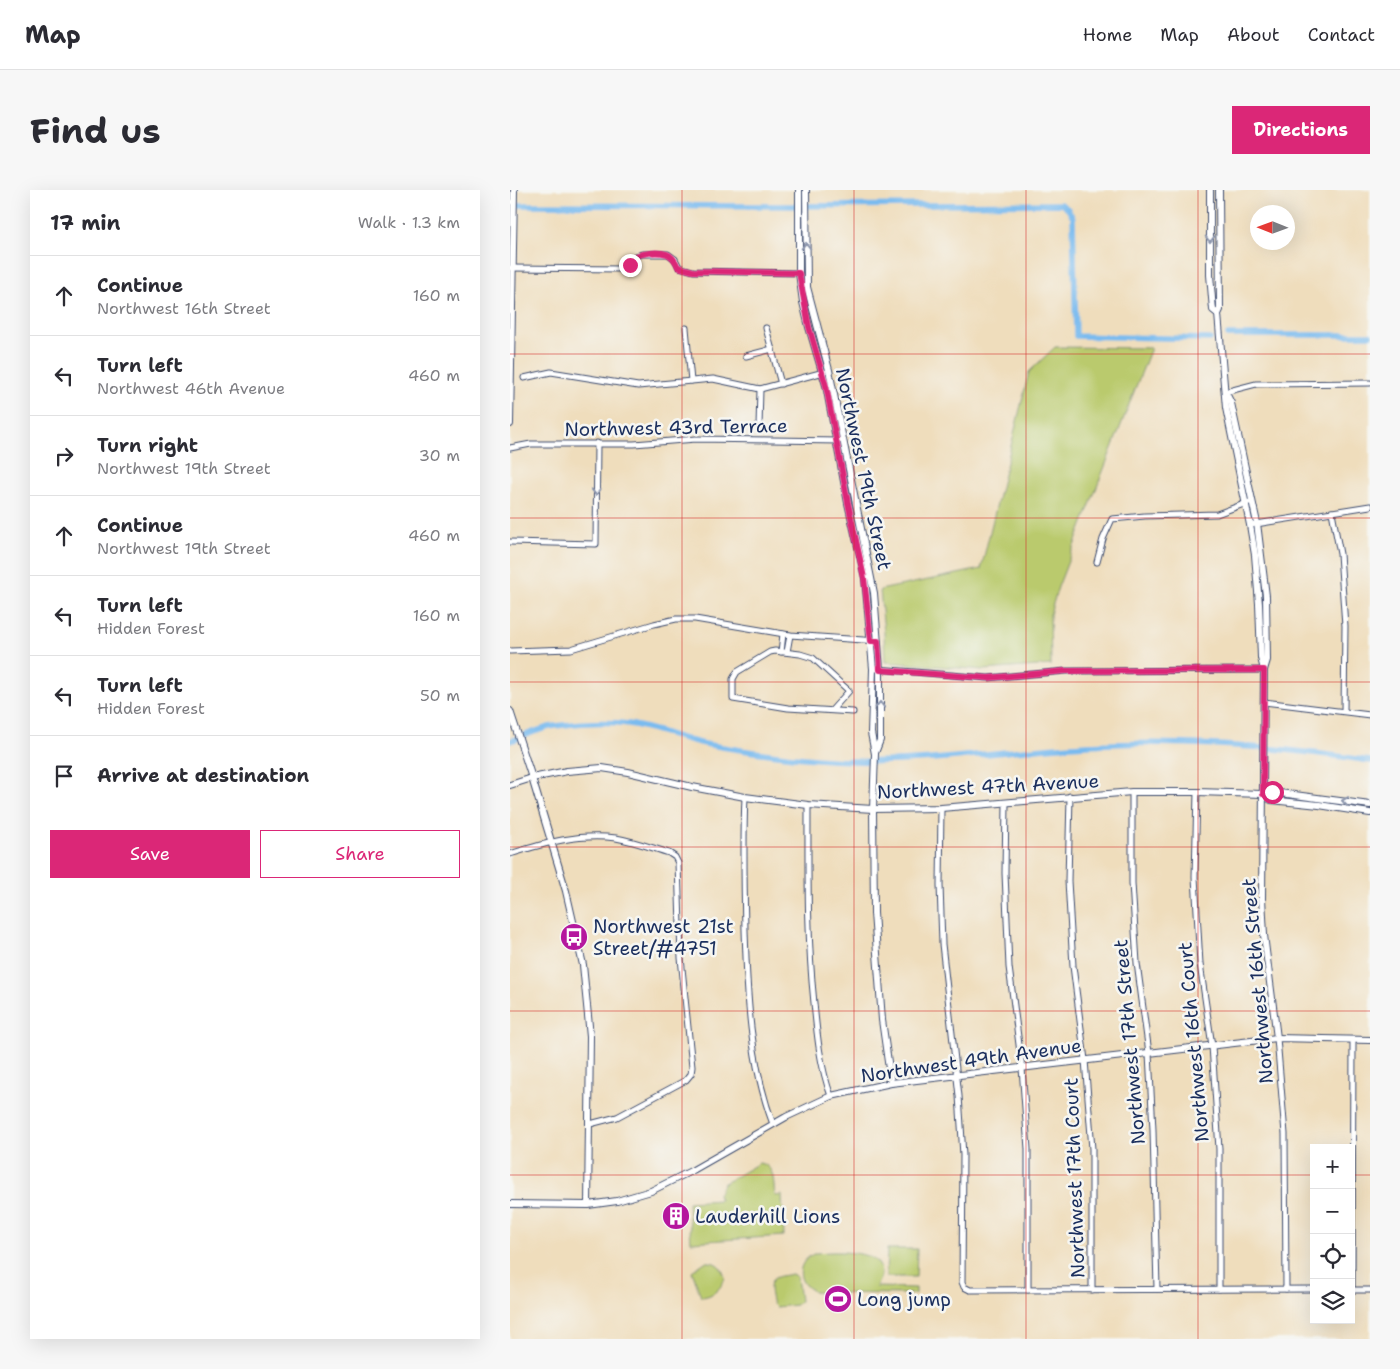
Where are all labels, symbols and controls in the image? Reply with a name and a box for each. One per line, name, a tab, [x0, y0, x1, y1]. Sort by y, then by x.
text: Map	[25, 19, 81, 51]
text: Home	[1083, 23, 1132, 47]
text: Map	[1160, 23, 1199, 47]
text: About	[1227, 23, 1280, 47]
text: Contact	[1308, 23, 1375, 47]
button: Directions	[1232, 106, 1370, 154]
text: Find us	[30, 107, 161, 154]
north arrow	[1250, 205, 1295, 250]
text: 17 min	[50, 209, 121, 237]
text: Walk · 1.3 km	[358, 212, 460, 233]
one-way arrow	[1205, 235, 1215, 243]
one-way arrow	[801, 242, 811, 250]
route end	[619, 254, 642, 277]
text: Continue	[97, 273, 183, 298]
icon: ahead	[50, 282, 78, 310]
text: 160 m	[413, 285, 460, 306]
text: Northwest 16th Street	[97, 298, 271, 319]
text: Turn left	[97, 353, 183, 378]
icon: left	[50, 362, 78, 390]
text: 460 m	[408, 365, 460, 386]
street label: Northwest 19th Street	[830, 366, 897, 573]
text: Northwest 46th Avenue	[97, 378, 285, 399]
street label: Northwest 43rd Terrace	[564, 413, 788, 442]
text: Turn right	[97, 433, 198, 458]
icon: right	[50, 442, 78, 470]
text: 30 m	[419, 445, 460, 466]
text: Northwest 19th Street	[97, 458, 271, 479]
one-way arrow	[591, 488, 602, 496]
text: Continue	[97, 513, 183, 538]
icon: ahead	[50, 522, 78, 550]
text: 460 m	[408, 525, 460, 546]
text: Northwest 19th Street	[97, 538, 271, 559]
text: Turn left	[97, 593, 183, 618]
icon: left	[50, 602, 78, 630]
text: 160 m	[413, 605, 460, 626]
text: Hidden Forest	[97, 618, 205, 639]
text: Turn left	[97, 673, 183, 698]
icon: left	[50, 682, 78, 710]
text: 50 m	[420, 685, 460, 706]
text: Hidden Forest	[97, 698, 205, 719]
one-way arrow	[875, 701, 885, 708]
icon: arrive	[50, 762, 78, 790]
text: Arrive at destination	[97, 763, 309, 788]
street label: Northwest 47th Avenue	[876, 768, 1100, 805]
route start	[1261, 781, 1284, 804]
one-way arrow	[1341, 796, 1349, 807]
button: Save	[50, 830, 250, 878]
button: Share	[260, 830, 460, 878]
street label: Northwest 16th Street	[1236, 877, 1279, 1085]
place label: Northwest 21st Street/#4751	[593, 914, 734, 961]
bus stop icon: Northwest 21st Street/#4751	[559, 922, 589, 952]
street label: Northwest 17th Street	[1108, 938, 1151, 1146]
street label: Northwest 16th Court	[1172, 941, 1215, 1143]
street label: Northwest 49th Avenue	[859, 1033, 1083, 1088]
street label: Northwest 17th Court	[1059, 1077, 1090, 1279]
map controls	[1310, 1144, 1355, 1324]
button: +	[1310, 1144, 1355, 1189]
button: −	[1310, 1189, 1355, 1234]
building icon: Lauderhill Lions	[661, 1201, 691, 1231]
place label: Lauderhill Lions	[695, 1204, 840, 1229]
button: locate	[1310, 1234, 1355, 1279]
button: layers	[1310, 1279, 1355, 1324]
sports icon: Long jump	[823, 1284, 853, 1314]
place label: Long jump	[857, 1287, 951, 1312]

